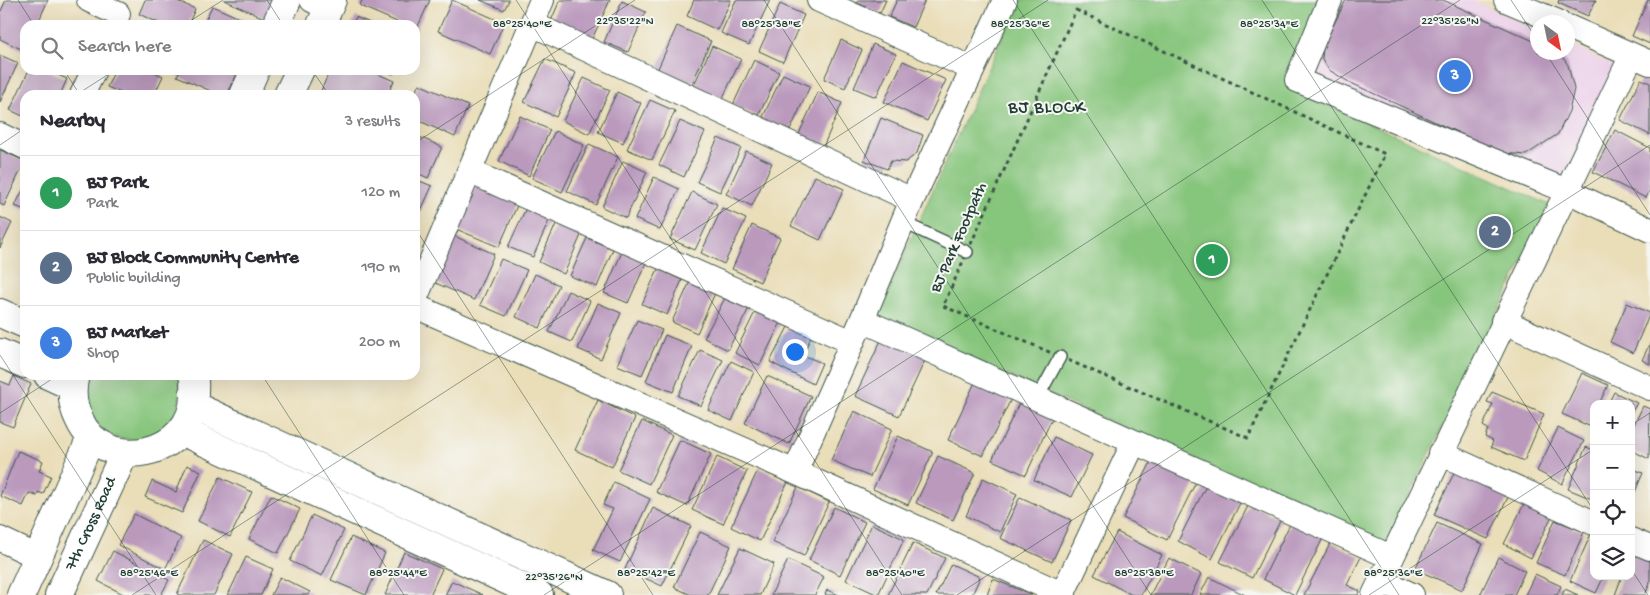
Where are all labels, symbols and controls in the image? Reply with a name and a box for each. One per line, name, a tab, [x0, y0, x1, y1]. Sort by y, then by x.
text: 22°35'22"N	[596, 15, 654, 29]
text: 22°35'26"N	[1421, 15, 1479, 29]
north arrow	[1530, 15, 1575, 60]
text: 88°25'40"E	[493, 18, 552, 32]
text: 88°25'38"E	[741, 18, 801, 32]
text: 88°25'36"E	[991, 18, 1050, 32]
text: 88°25'34"E	[1240, 18, 1299, 32]
search box	[20, 20, 420, 75]
icon: search	[38, 34, 66, 62]
text: Search here	[78, 36, 172, 59]
pin: 3	[1439, 57, 1471, 95]
district label: BJ BLOCK	[1007, 98, 1087, 119]
text: Nearby	[40, 110, 105, 135]
text: 3 results	[345, 113, 400, 132]
text: BJ Park	[87, 172, 148, 195]
street label: BJ Park Footpath	[927, 180, 993, 297]
text: 1	[53, 184, 59, 203]
text: 120 m	[361, 184, 400, 203]
text: Park	[87, 195, 118, 214]
pin: 2	[1479, 213, 1511, 251]
pin: 1	[1196, 241, 1228, 279]
text: BJ Block Community Centre	[87, 247, 299, 270]
text: 2	[52, 259, 60, 278]
text: 190 m	[361, 259, 400, 278]
text: Public building	[87, 270, 181, 289]
text: BJ Market	[87, 322, 168, 345]
text: 3	[52, 334, 60, 353]
text: 200 m	[359, 334, 400, 353]
your location	[782, 339, 808, 365]
text: Shop	[87, 345, 119, 364]
map controls	[1590, 400, 1635, 580]
button: +	[1590, 400, 1635, 445]
button: −	[1590, 445, 1635, 490]
street label: 7th Cross Road	[62, 473, 122, 575]
button: locate	[1590, 490, 1635, 535]
button: layers	[1590, 535, 1635, 580]
text: 88°25'46"E	[120, 567, 179, 581]
text: 88°25'44"E	[369, 567, 427, 581]
text: 88°25'42"E	[617, 567, 675, 581]
text: 88°25'40"E	[866, 567, 925, 581]
text: 88°25'38"E	[1114, 567, 1174, 581]
text: 88°25'36"E	[1364, 567, 1423, 581]
text: 22°35'26"N	[525, 571, 583, 585]

